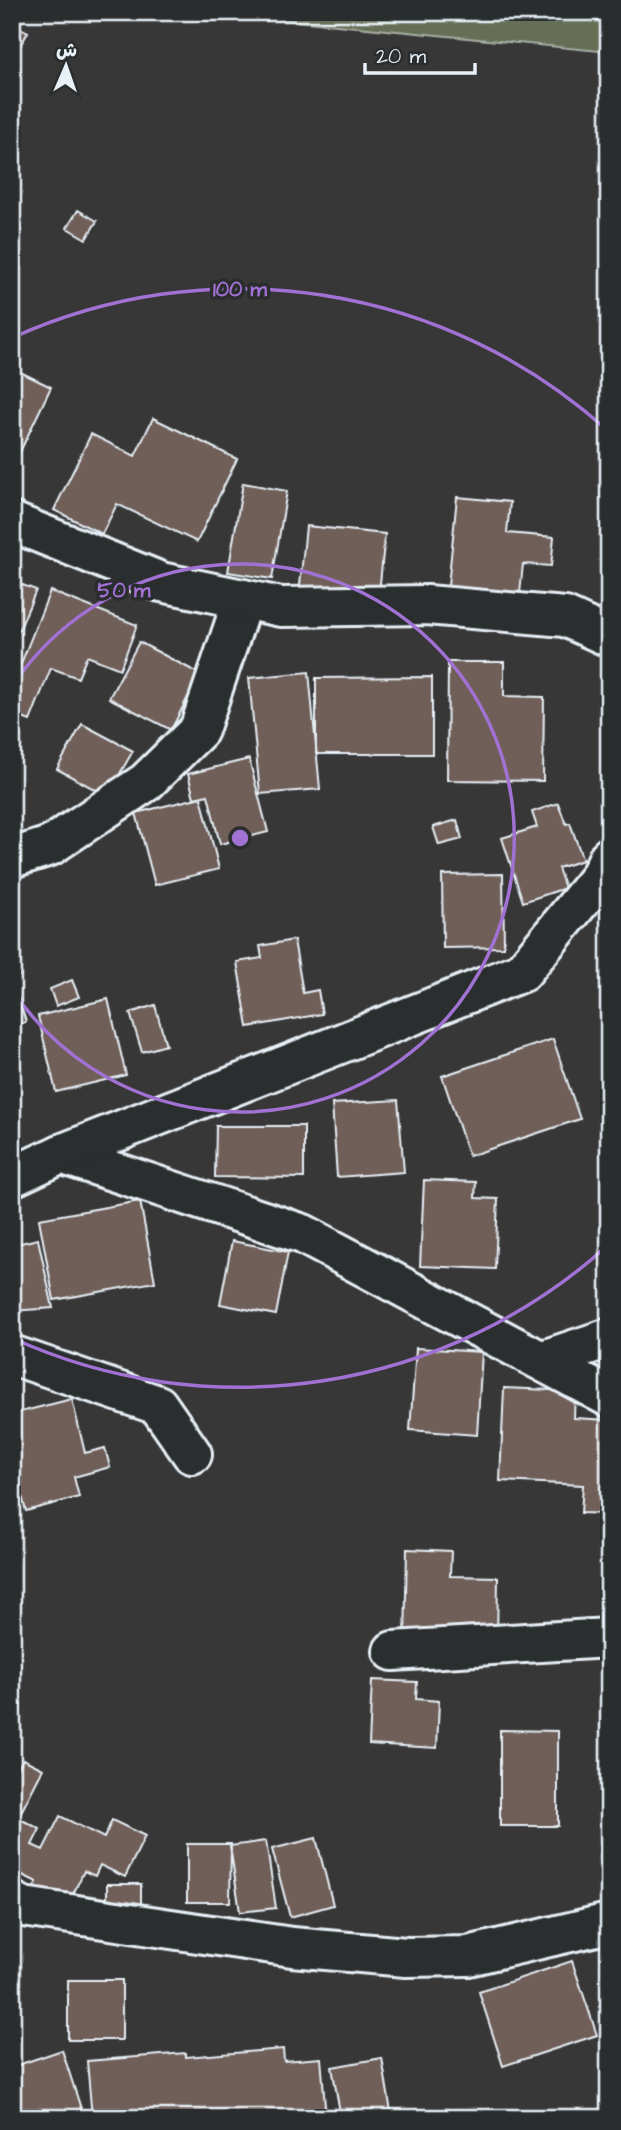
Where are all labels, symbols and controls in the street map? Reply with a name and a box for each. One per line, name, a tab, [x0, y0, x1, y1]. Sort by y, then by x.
north arrow	[32, 32, 102, 102]
scale bar	[365, 32, 476, 76]
text: ش	[56, 37, 78, 64]
text: 20 m	[376, 42, 427, 71]
text: 100 m	[213, 275, 268, 304]
text: 50 m	[98, 576, 151, 605]
centre of rings	[228, 826, 252, 850]

